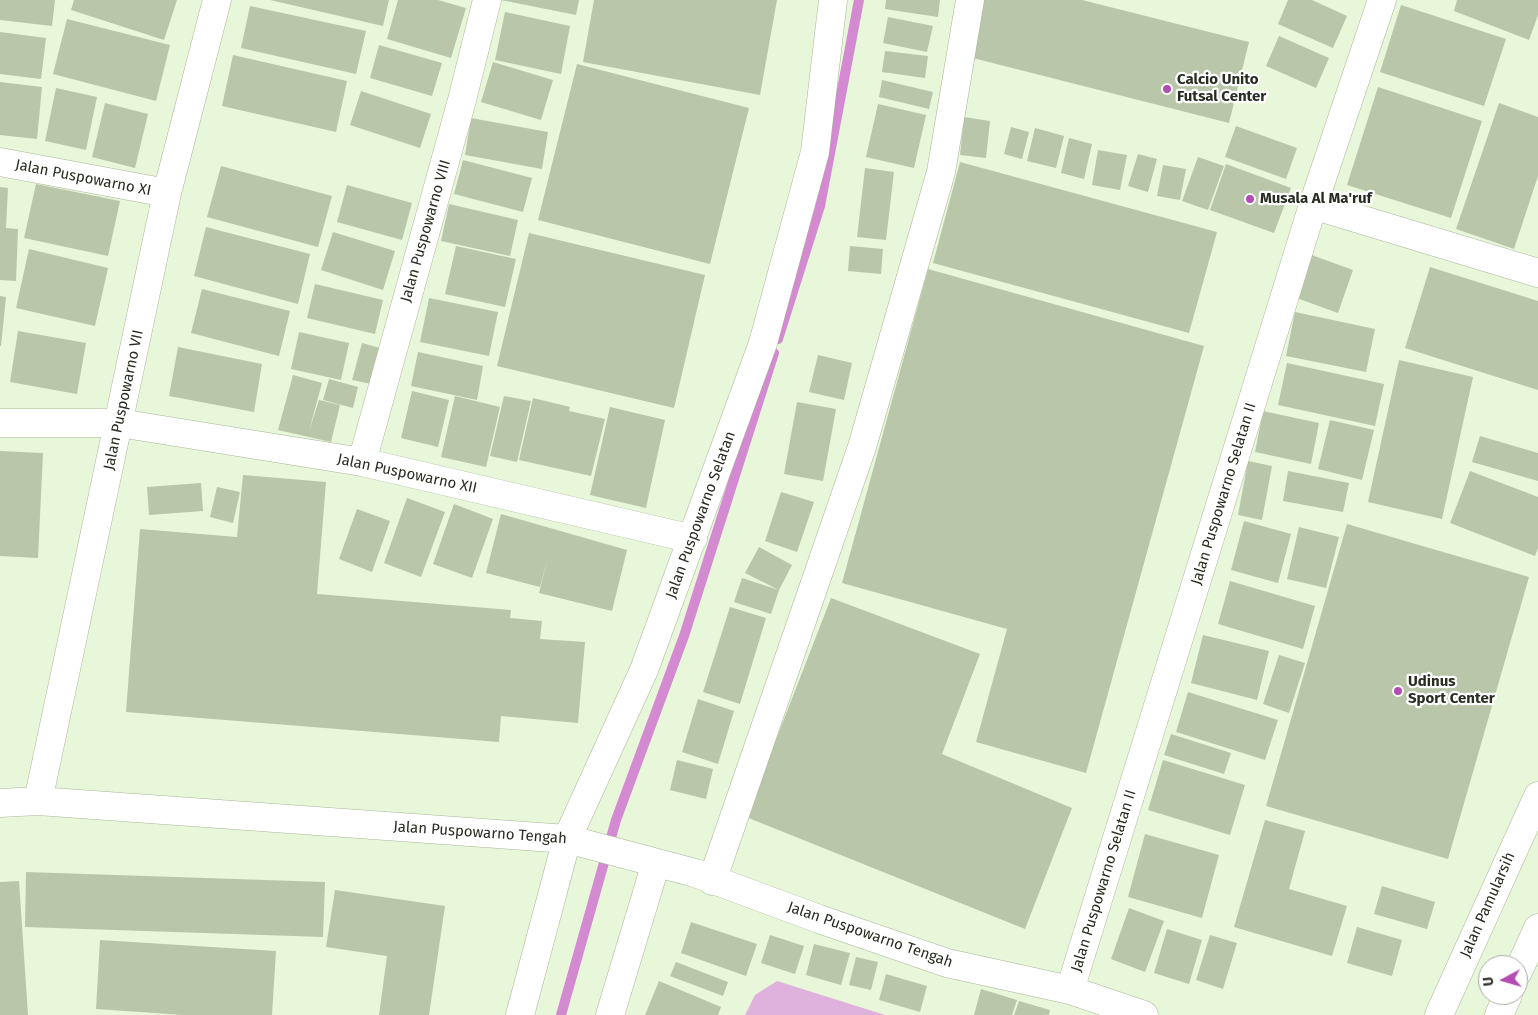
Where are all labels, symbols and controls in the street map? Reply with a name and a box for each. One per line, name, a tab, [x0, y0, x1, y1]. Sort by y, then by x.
place label: Calcio Unito Futsal Center	[1177, 71, 1266, 106]
marker: Calcio Unito Futsal Center	[1161, 83, 1173, 95]
street label: Jalan Puspowarno XI	[13, 156, 153, 200]
street label: Jalan Puspowarno VIII	[397, 158, 455, 304]
place label: Musala Al Ma'ruf	[1260, 190, 1372, 208]
marker: Musala Al Ma'ruf	[1244, 193, 1256, 205]
street label: Jalan Puspowarno VII	[100, 328, 148, 472]
street label: Jalan Puspowarno Selatan II	[1188, 401, 1260, 587]
street label: Jalan Puspowarno Selatan	[662, 429, 740, 601]
street label: Jalan Puspowarno XII	[335, 450, 479, 498]
place label: Udinus Sport Center	[1408, 673, 1495, 708]
marker: Udinus Sport Center	[1392, 685, 1404, 697]
street label: Jalan Puspowarno Selatan II	[1068, 788, 1140, 974]
street label: Jalan Puspowarno Tengah	[393, 818, 567, 848]
street label: Jalan Pamularsih	[1457, 849, 1519, 961]
street label: Jalan Puspowarno Tengah	[785, 898, 955, 972]
north arrow	[1478, 955, 1528, 1005]
text: U	[1480, 976, 1498, 987]

